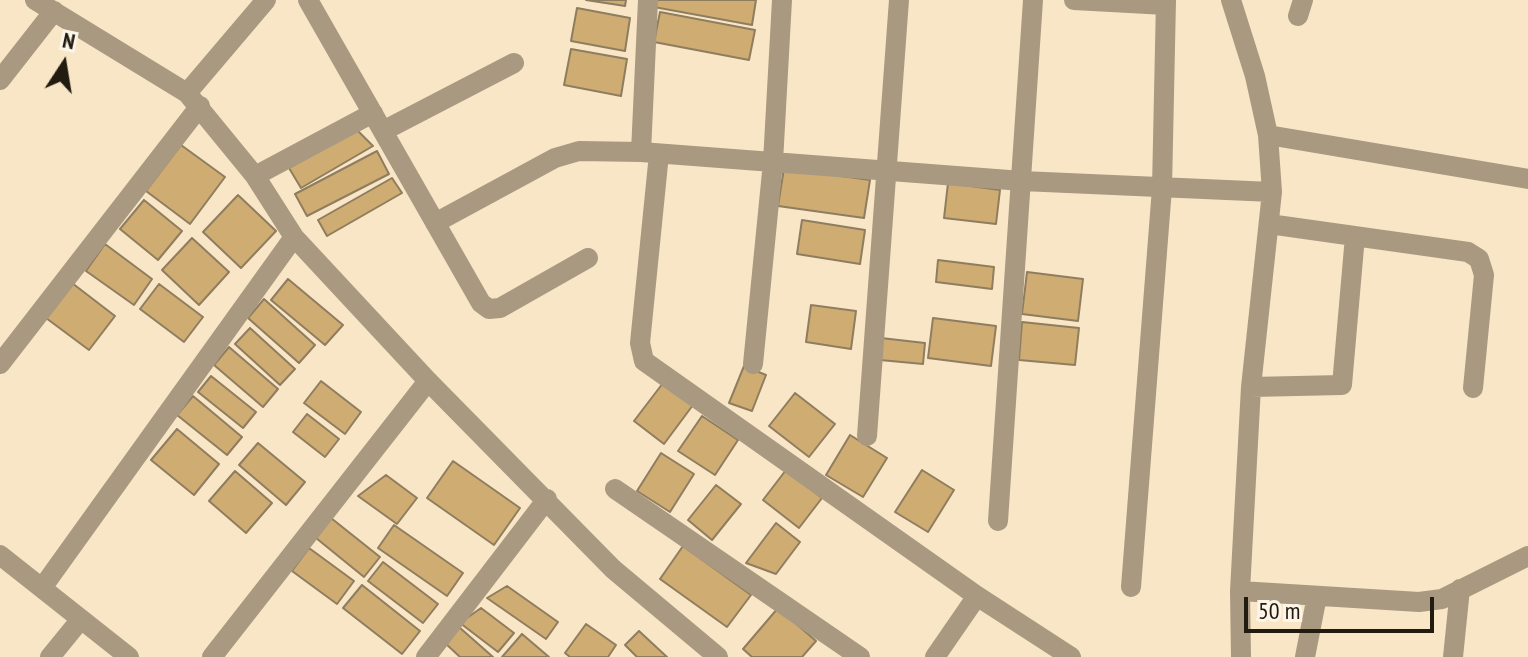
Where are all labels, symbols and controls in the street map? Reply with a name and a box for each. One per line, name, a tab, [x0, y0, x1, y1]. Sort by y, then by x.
north arrow	[24, 24, 104, 104]
text: N	[60, 26, 78, 55]
scale bar	[1248, 581, 1438, 631]
text: 50 m	[1258, 595, 1300, 626]

